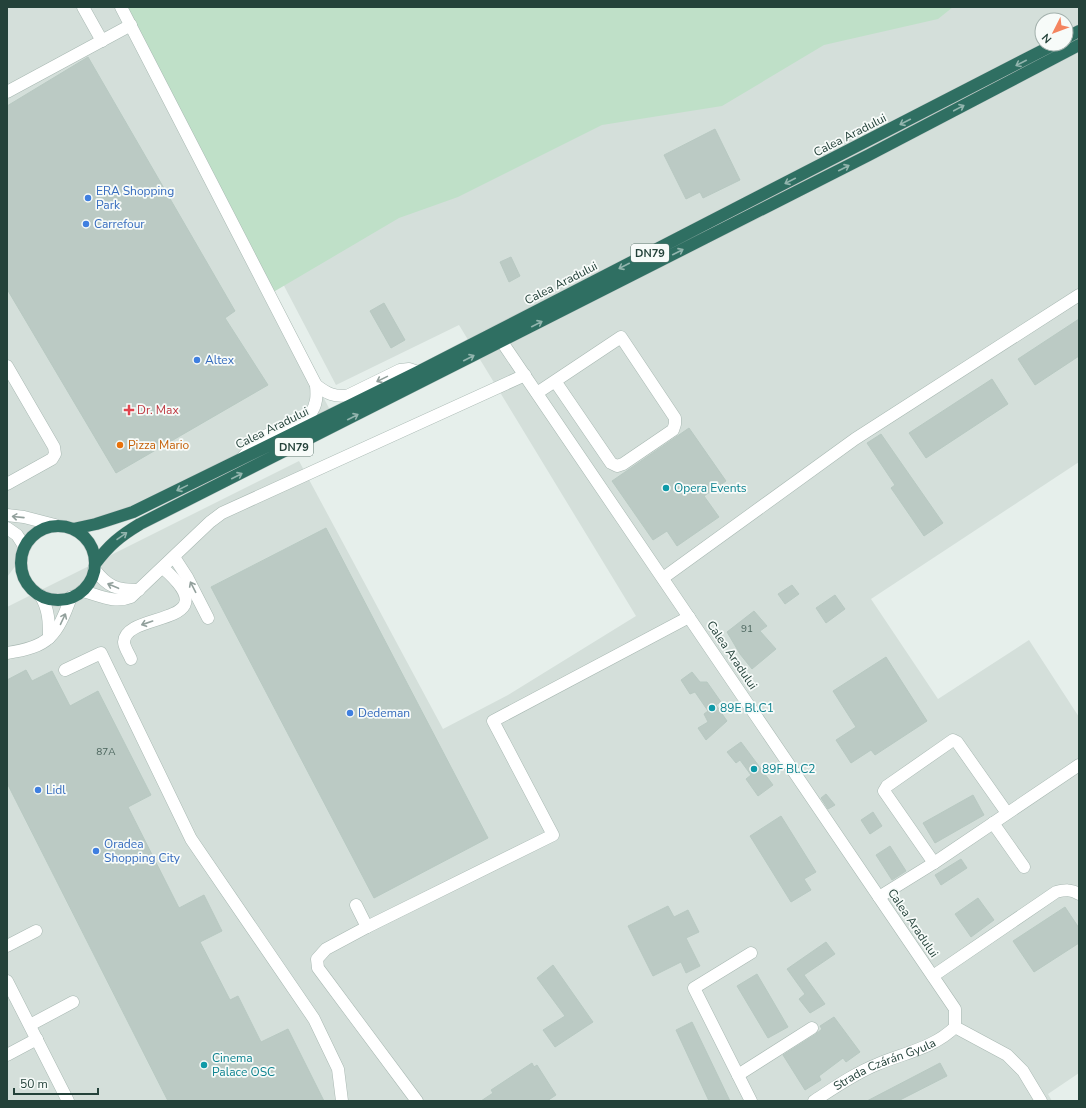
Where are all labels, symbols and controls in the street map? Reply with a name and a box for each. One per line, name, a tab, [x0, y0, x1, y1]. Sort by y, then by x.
north arrow	[1034, 12, 1074, 52]
text: N	[1039, 30, 1055, 46]
one-way arrow	[1015, 59, 1027, 67]
one-way arrow	[953, 104, 965, 111]
street label: Calea Aradului	[811, 110, 889, 160]
one-way arrow	[900, 119, 912, 126]
one-way arrow	[837, 164, 849, 171]
one-way arrow	[784, 178, 796, 185]
place label: ERA Shopping Park	[96, 183, 174, 213]
marker: ERA Shopping Park	[83, 193, 93, 203]
place label: Carrefour	[94, 216, 145, 232]
marker: Carrefour	[81, 219, 91, 229]
road number: DN79	[631, 244, 669, 262]
one-way arrow	[672, 248, 684, 256]
street label: Calea Aradului	[522, 258, 600, 308]
one-way arrow	[618, 263, 630, 270]
one-way arrow	[531, 320, 543, 327]
place label: Altex	[205, 352, 235, 368]
one-way arrow	[463, 354, 475, 362]
marker: Altex	[192, 355, 202, 365]
one-way arrow	[376, 376, 388, 383]
place label: Dr. Max	[137, 402, 179, 418]
street label: Calea Aradului	[233, 403, 311, 453]
marker: Dr. Max	[124, 405, 134, 415]
one-way arrow	[347, 413, 359, 420]
place label: Pizza Mario	[128, 437, 190, 453]
road number: DN79	[275, 438, 313, 456]
marker: Pizza Mario	[115, 440, 125, 450]
one-way arrow	[230, 472, 242, 479]
place label: Opera Events	[674, 480, 747, 496]
marker: Opera Events	[661, 483, 671, 493]
one-way arrow	[176, 485, 188, 492]
one-way arrow	[12, 513, 25, 520]
one-way arrow	[116, 532, 127, 540]
one-way arrow	[188, 581, 196, 593]
one-way arrow	[108, 582, 120, 589]
one-way arrow	[59, 613, 67, 625]
street label: Calea Aradului	[703, 617, 761, 693]
one-way arrow	[140, 620, 153, 627]
house number: 91	[741, 622, 753, 636]
place label: 89E Bl.C1	[720, 700, 774, 716]
marker: 89E Bl.C1	[707, 703, 717, 713]
place label: Dedeman	[358, 705, 410, 721]
marker: Dedeman	[345, 708, 355, 718]
house number: 87A	[96, 745, 116, 759]
place label: 89F Bl.C2	[762, 761, 815, 777]
marker: 89F Bl.C2	[749, 764, 759, 774]
place label: Lidl	[46, 782, 66, 798]
marker: Lidl	[33, 785, 43, 795]
place label: Oradea Shopping City	[104, 836, 181, 866]
marker: Oradea Shopping City	[91, 846, 101, 856]
street label: Calea Aradului	[884, 885, 942, 961]
street label: Strada Czárán Gyula	[830, 1035, 939, 1094]
place label: Cinema Palace OSC	[212, 1050, 275, 1080]
marker: Cinema Palace OSC	[199, 1060, 209, 1070]
scale bar	[14, 1070, 98, 1096]
text: 50 m	[20, 1076, 48, 1092]

